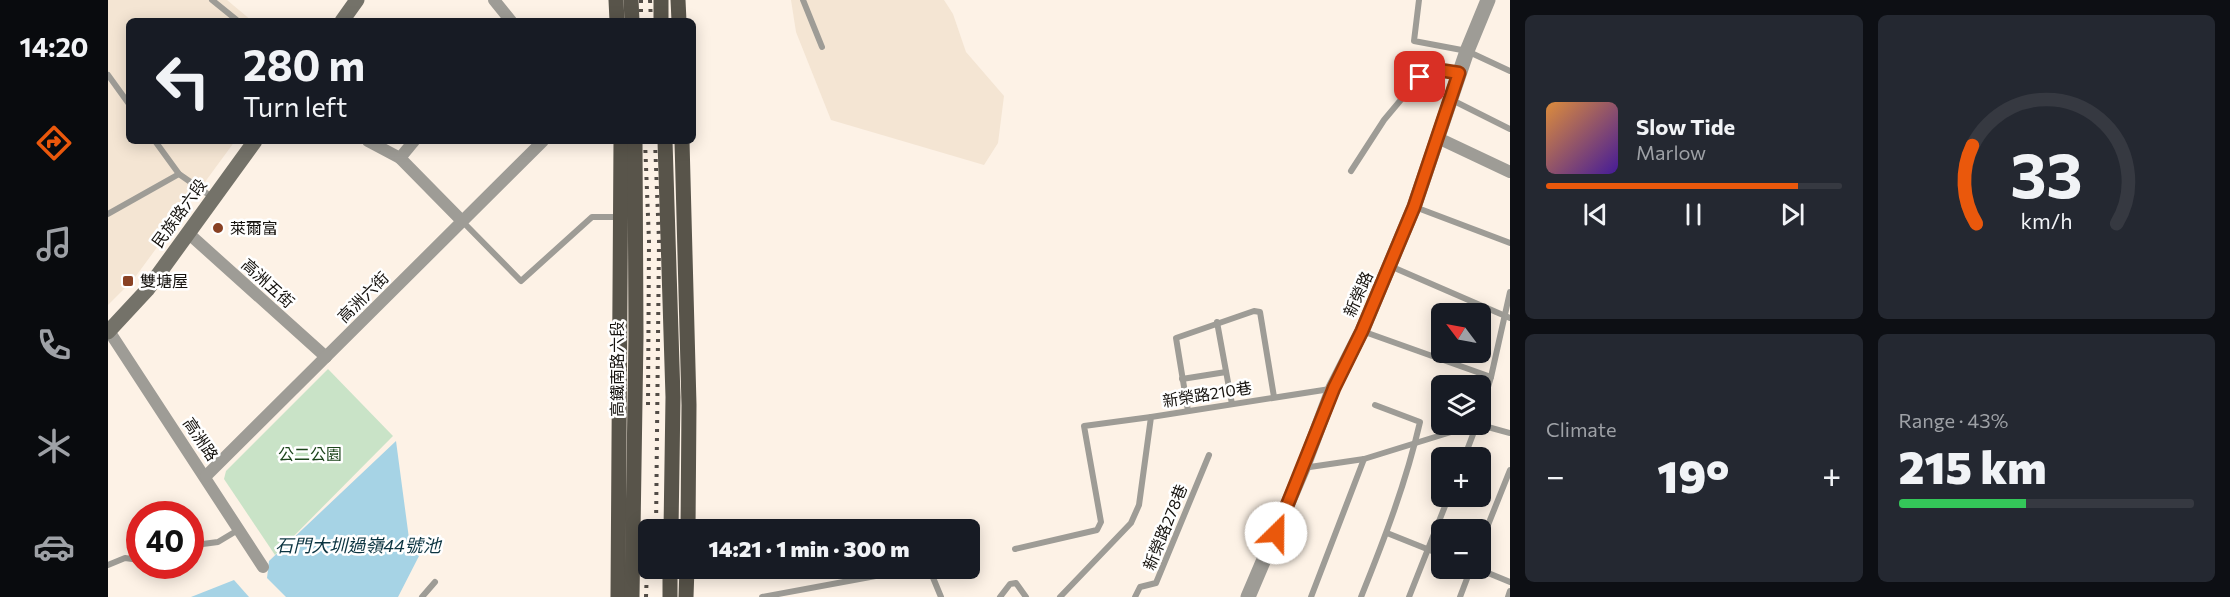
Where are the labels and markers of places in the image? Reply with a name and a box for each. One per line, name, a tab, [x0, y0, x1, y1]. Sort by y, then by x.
pin	[1394, 51, 1445, 102]
place label: 萊爾富	[230, 218, 278, 237]
marker: 萊爾富	[211, 221, 225, 235]
place label: 雙塘屋	[140, 271, 188, 290]
marker: 雙塘屋	[121, 274, 135, 288]

